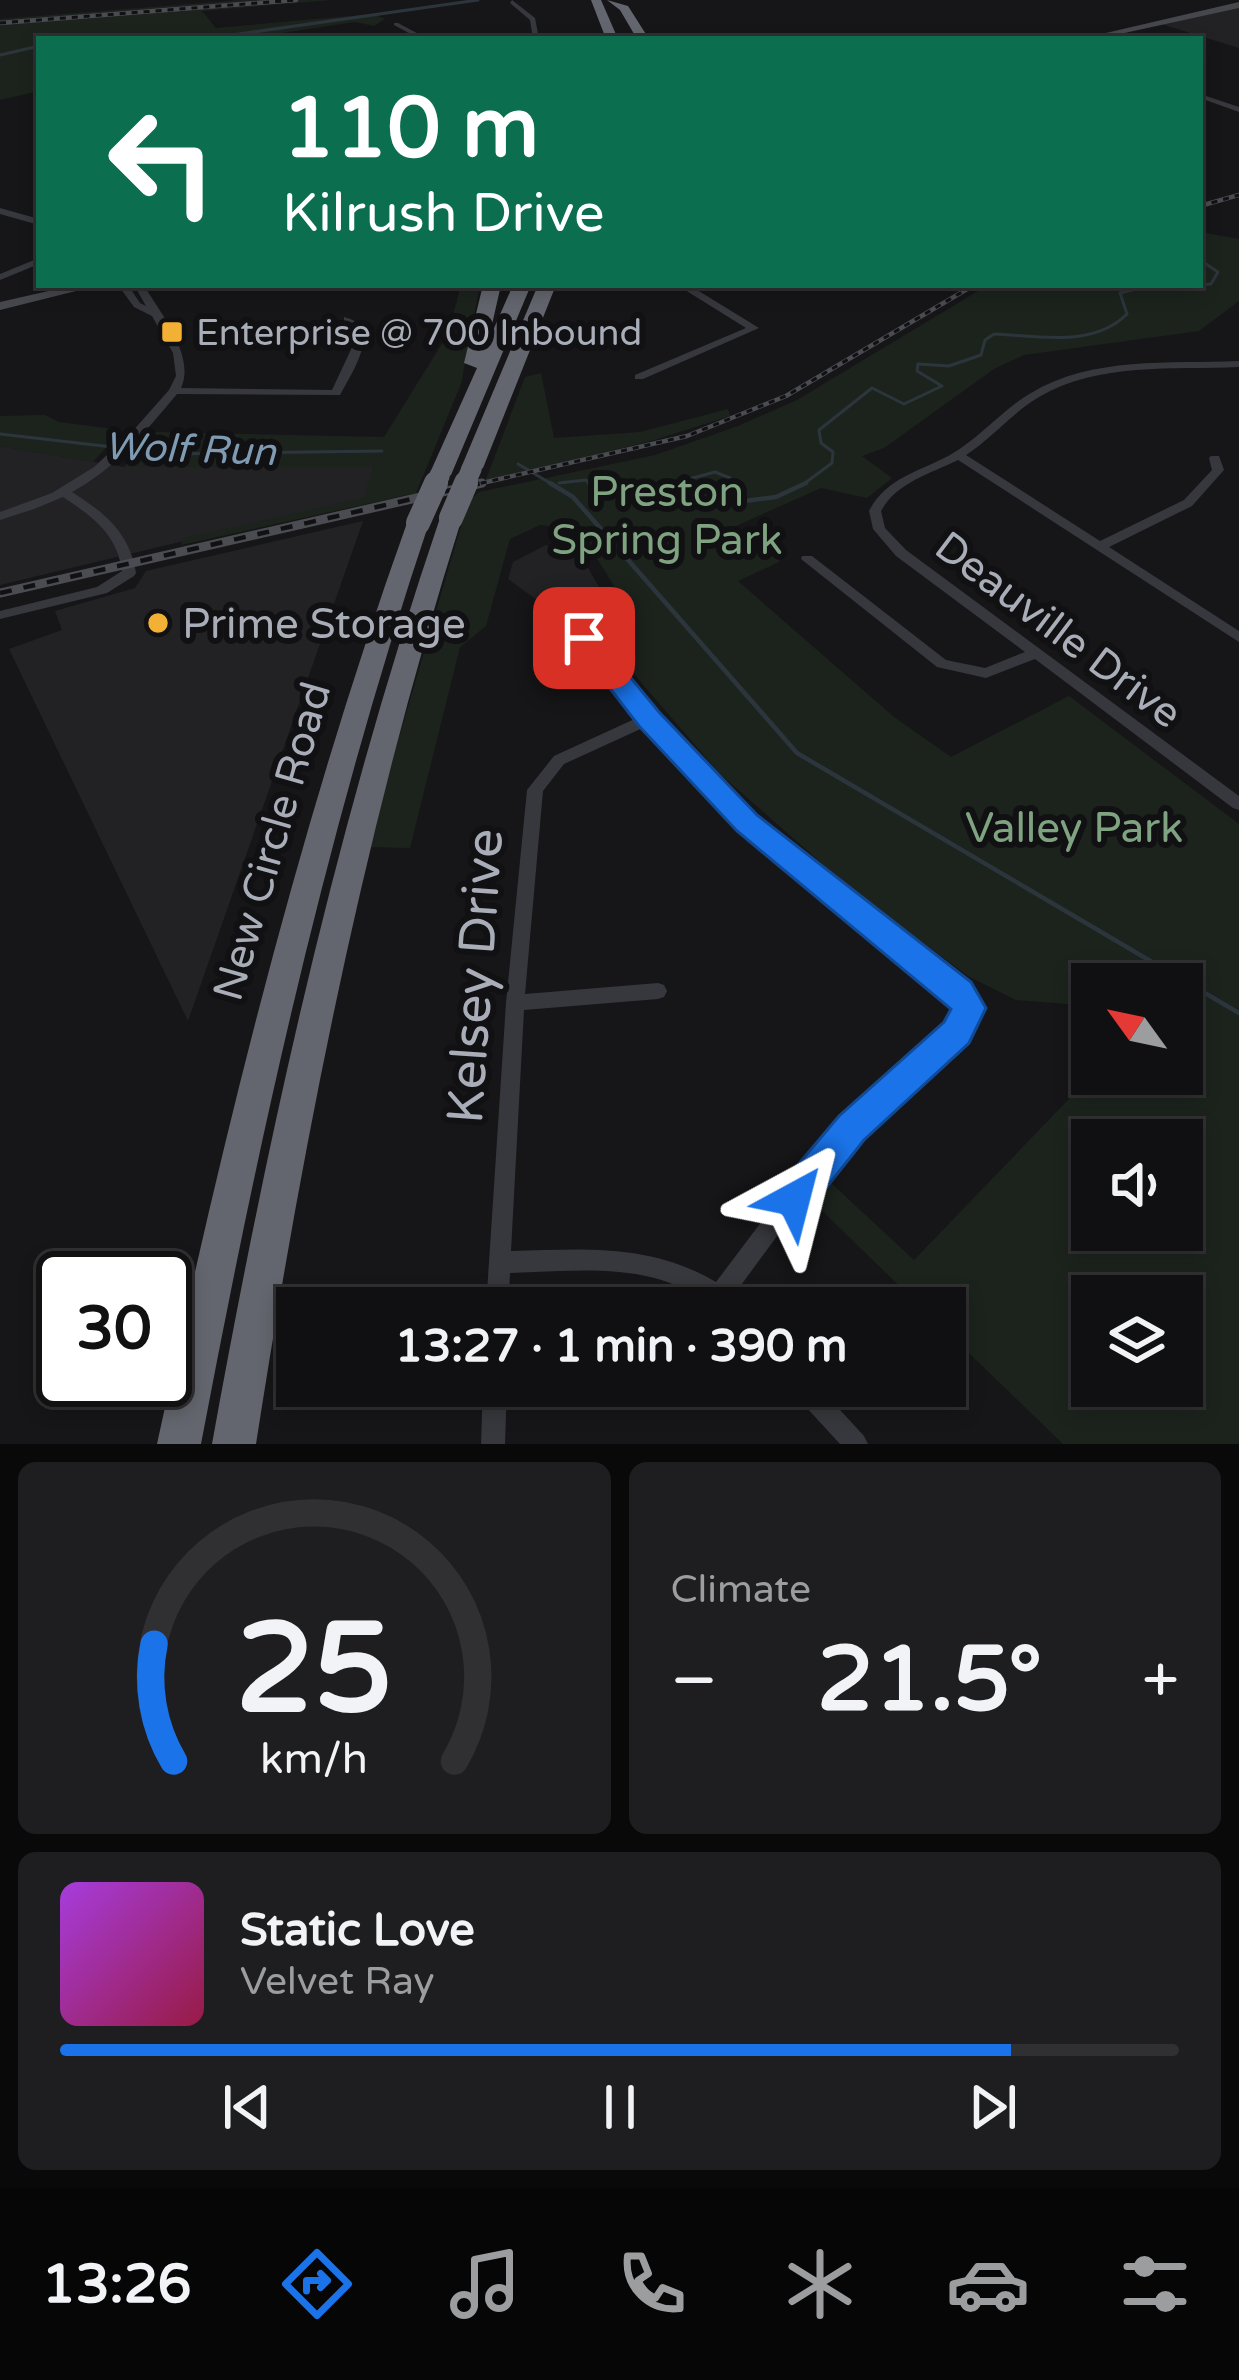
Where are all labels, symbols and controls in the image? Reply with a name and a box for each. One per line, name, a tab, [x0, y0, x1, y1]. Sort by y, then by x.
text: 110 m	[282, 79, 539, 180]
icon: left	[84, 84, 240, 240]
text: Kilrush Drive	[282, 181, 605, 246]
place label: Enterprise @ 700 Inbound	[196, 312, 642, 355]
marker: Enterprise @ 700 Inbound	[159, 319, 185, 345]
water label: Wolf Run	[103, 423, 278, 476]
park label: Preston Spring Park	[551, 467, 783, 566]
street label: Deauville Drive	[925, 521, 1191, 739]
pin	[533, 587, 635, 689]
place label: Prime Storage	[182, 599, 466, 650]
icon: arrive	[551, 605, 617, 671]
marker: Prime Storage	[145, 610, 171, 636]
street label: New Circle Road	[203, 676, 342, 1007]
park label: Valley Park	[965, 803, 1183, 854]
street label: Kelsey Drive	[435, 827, 517, 1125]
north arrow	[1071, 963, 1203, 1095]
map controls	[1071, 963, 1203, 1407]
button: sound	[1071, 1119, 1203, 1251]
position arrow	[731, 1136, 857, 1262]
speed limit sign: 30	[36, 1251, 192, 1407]
button: layers	[1071, 1275, 1203, 1407]
text: 13:27 · 1 min · 390 m	[395, 1320, 847, 1374]
text: Climate	[671, 1566, 811, 1613]
text: 25	[236, 1595, 393, 1746]
text: 21.5°	[817, 1626, 1042, 1735]
text: −	[671, 1641, 718, 1721]
text: +	[1142, 1641, 1179, 1721]
text: km/h	[260, 1734, 368, 1785]
text: Static Love	[240, 1904, 475, 1958]
text: Velvet Ray	[240, 1958, 435, 2005]
icon: previous	[214, 2074, 280, 2140]
icon: pause	[587, 2074, 653, 2140]
icon: next	[960, 2074, 1026, 2140]
icon: directions	[275, 2242, 359, 2326]
icon: music	[443, 2242, 527, 2326]
icon: phone	[610, 2242, 694, 2326]
icon: climate	[778, 2242, 862, 2326]
icon: car	[946, 2242, 1030, 2326]
icon: filters	[1113, 2242, 1197, 2326]
text: 13:26	[42, 2252, 192, 2317]

